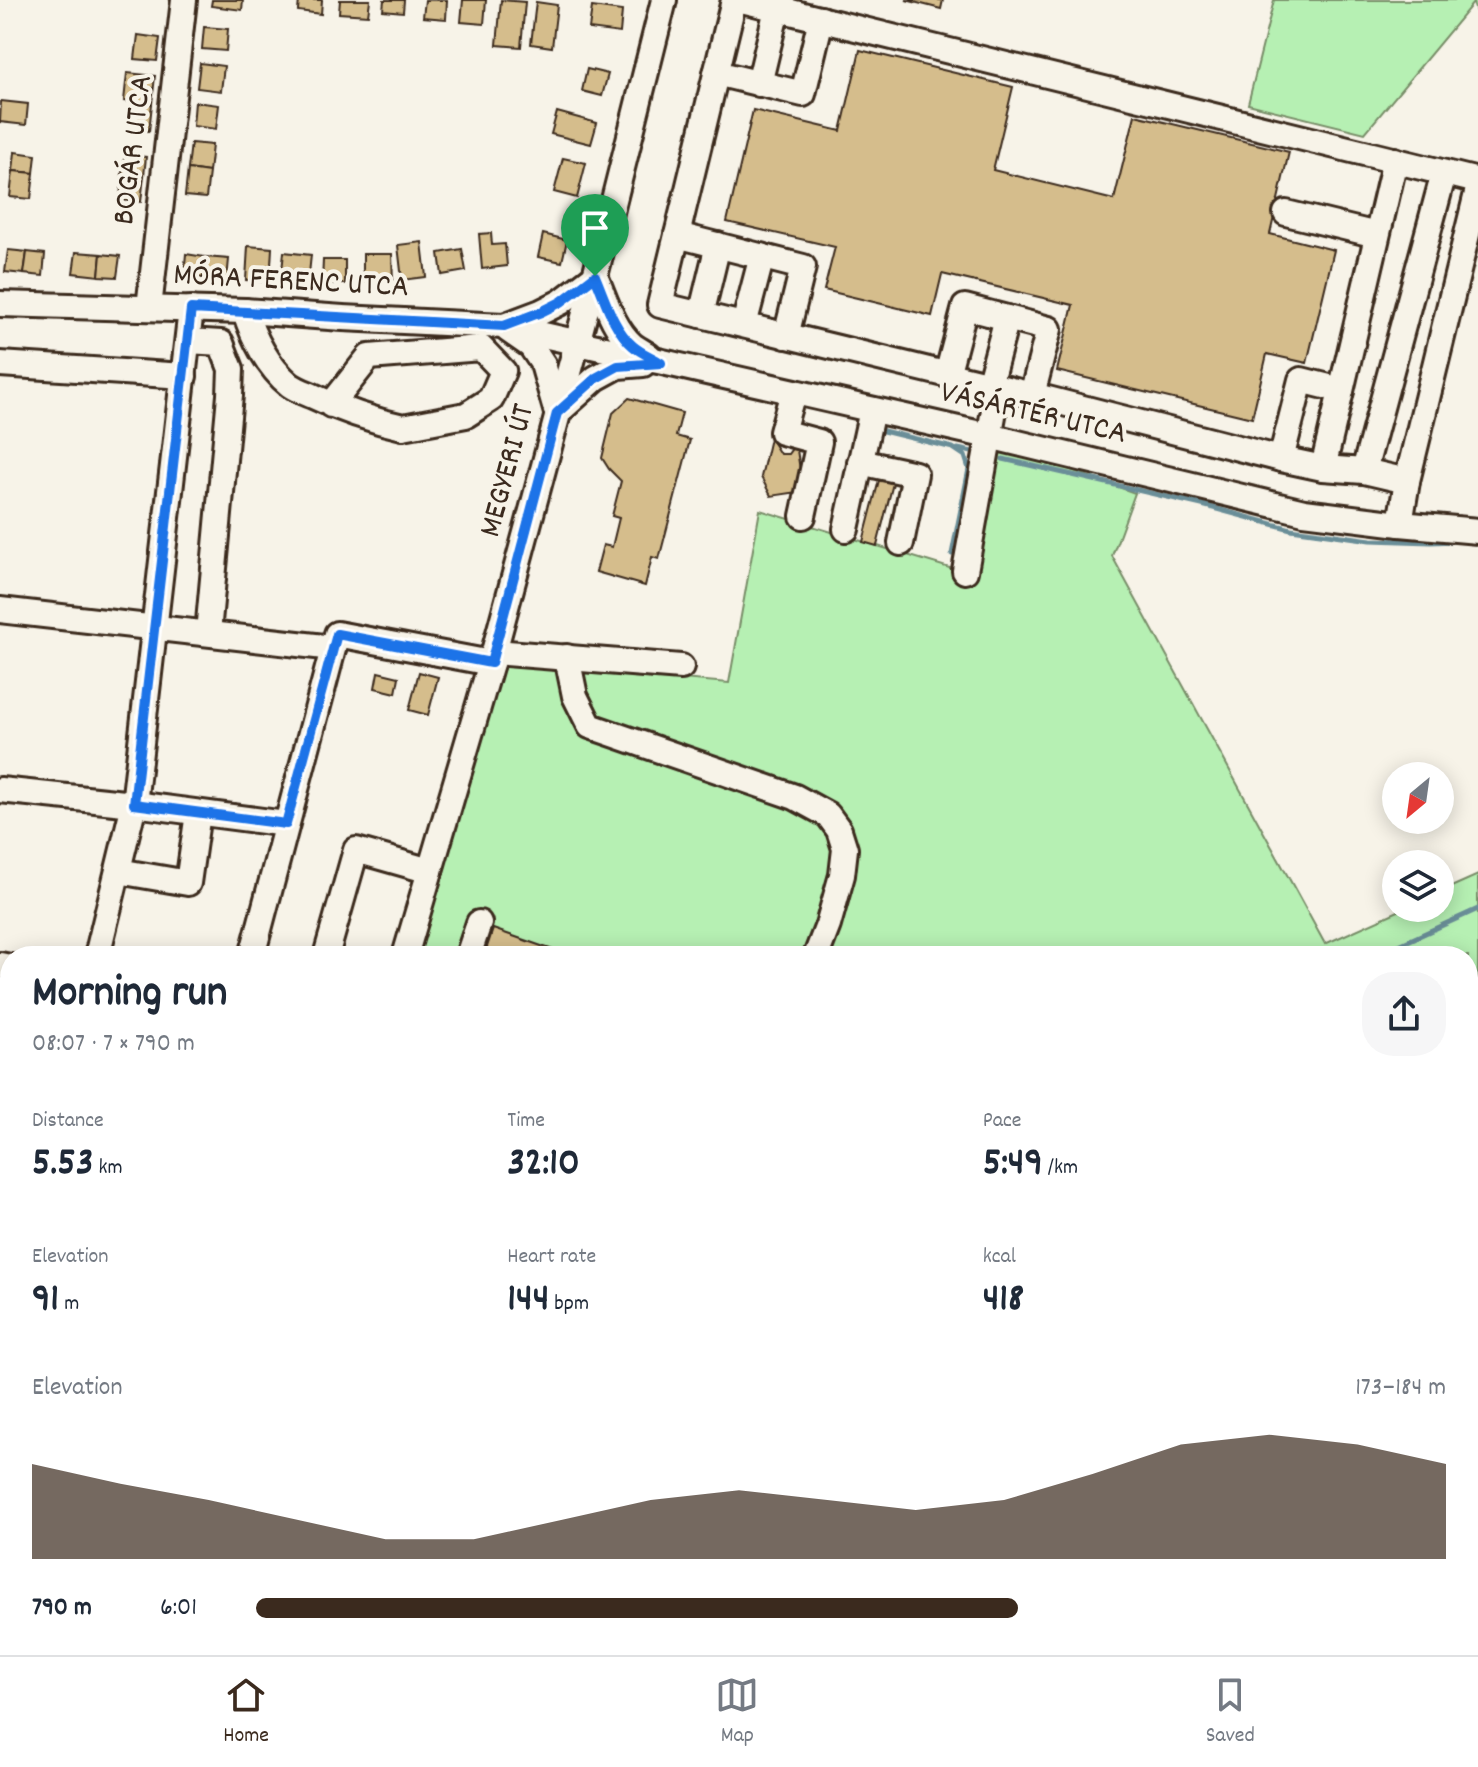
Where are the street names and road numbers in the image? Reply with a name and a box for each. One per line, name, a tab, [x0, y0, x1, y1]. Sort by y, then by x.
street label: BOGÁR UTCA	[103, 72, 167, 228]
street label: MÓRA FERENC UTCA	[172, 254, 410, 312]
street label: VÁSÁRTÉR UTCA	[935, 371, 1131, 459]
street label: MEGYERI ÚT	[469, 399, 549, 543]

